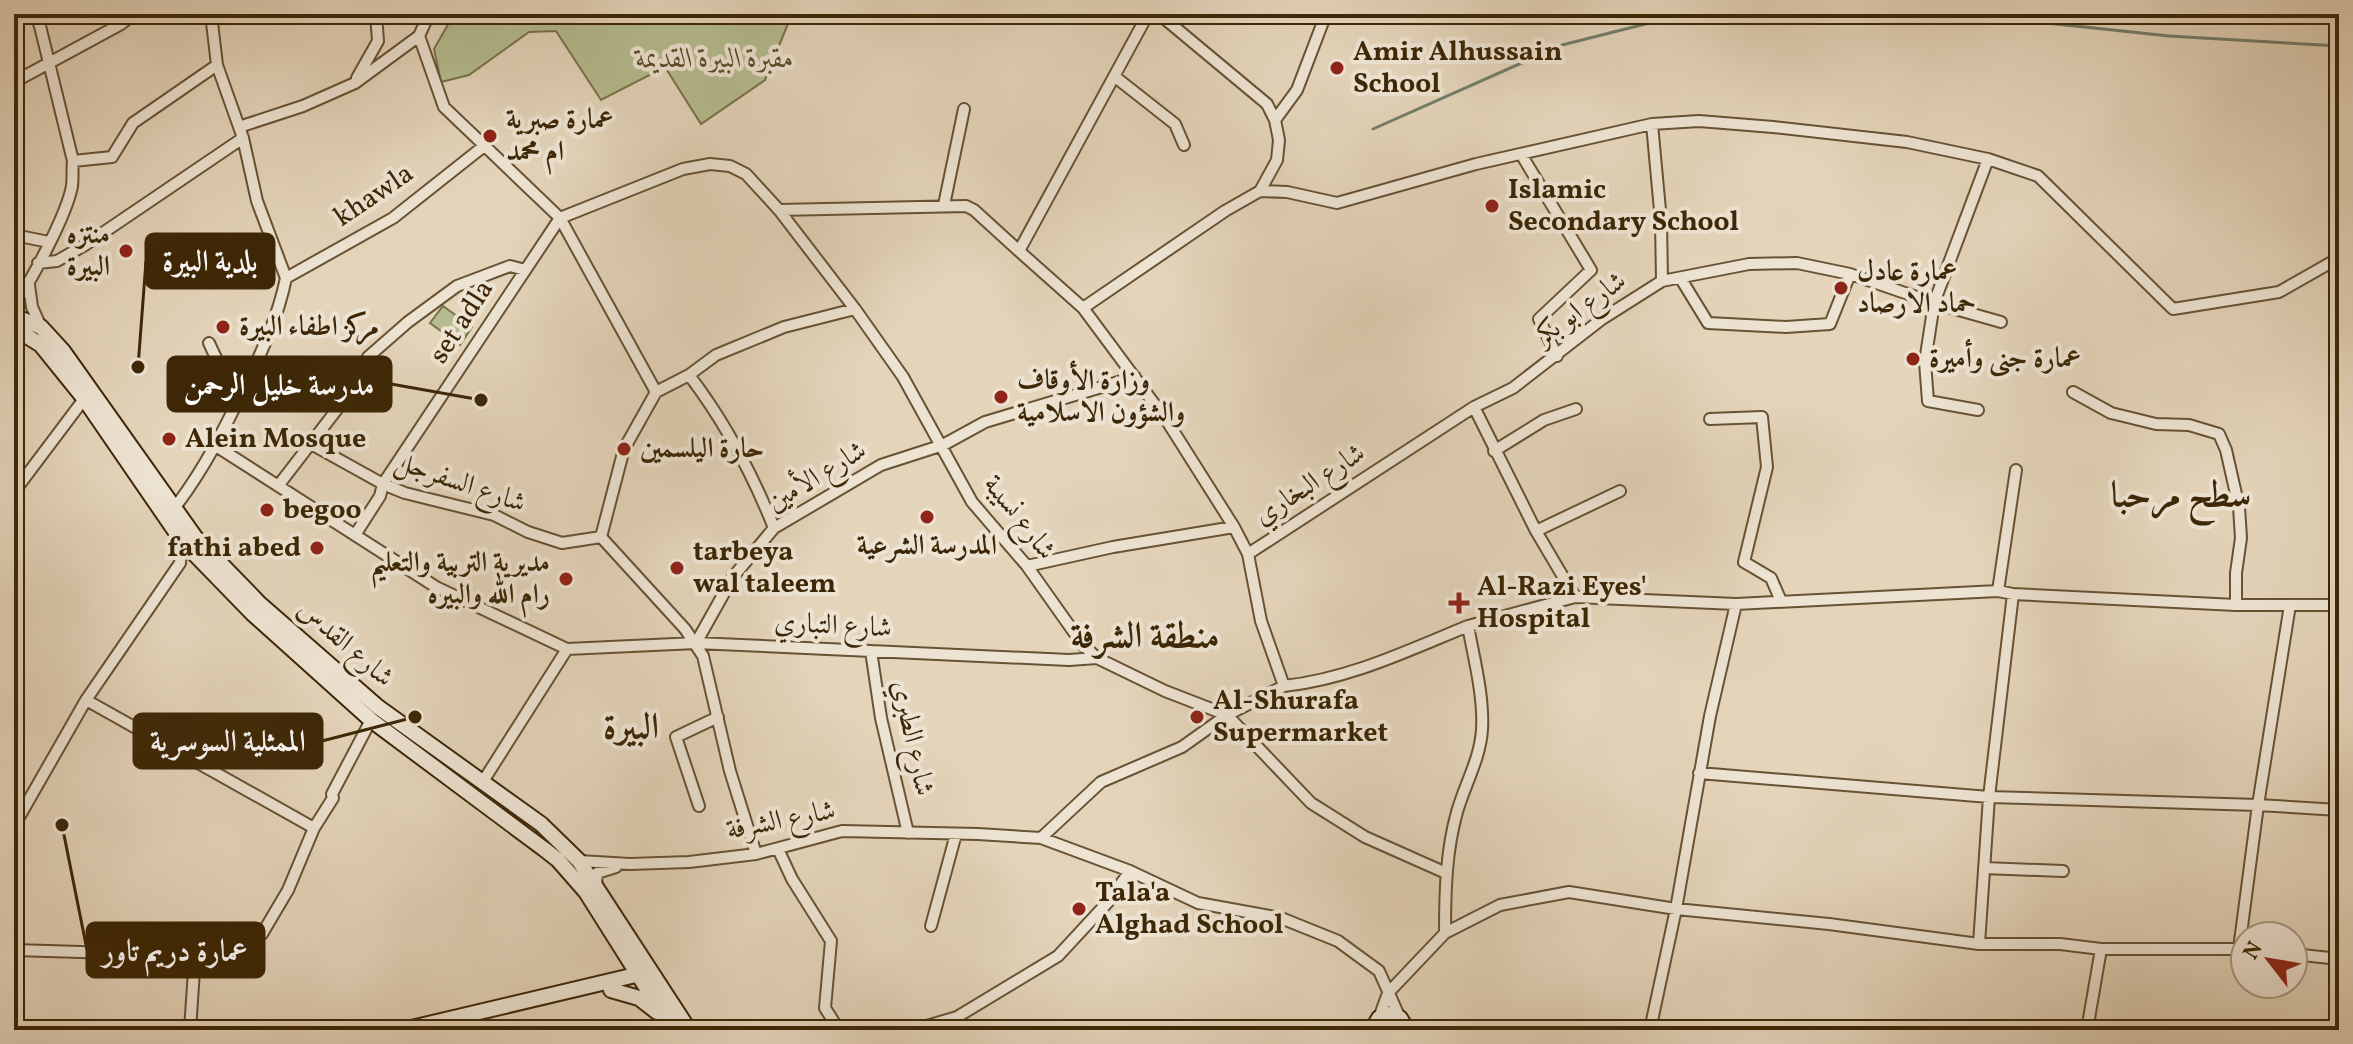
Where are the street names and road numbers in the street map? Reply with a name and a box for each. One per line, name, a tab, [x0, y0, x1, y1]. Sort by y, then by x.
street label: khawla	[326, 155, 422, 237]
street label: شارع ابو بكر	[1525, 262, 1636, 359]
street label: set adla	[420, 272, 504, 372]
street label: شارع الأمين	[759, 431, 875, 524]
street label: شارع البخاري	[1247, 434, 1375, 537]
street label: شارع السفرجل	[389, 442, 531, 526]
street label: شارع نسيبة	[972, 467, 1065, 570]
street label: شارع القدس	[287, 591, 402, 699]
street label: شارع التباري	[773, 603, 893, 651]
street label: شارع الطبري	[879, 677, 943, 800]
street label: شارع الشرفة	[723, 791, 839, 853]

